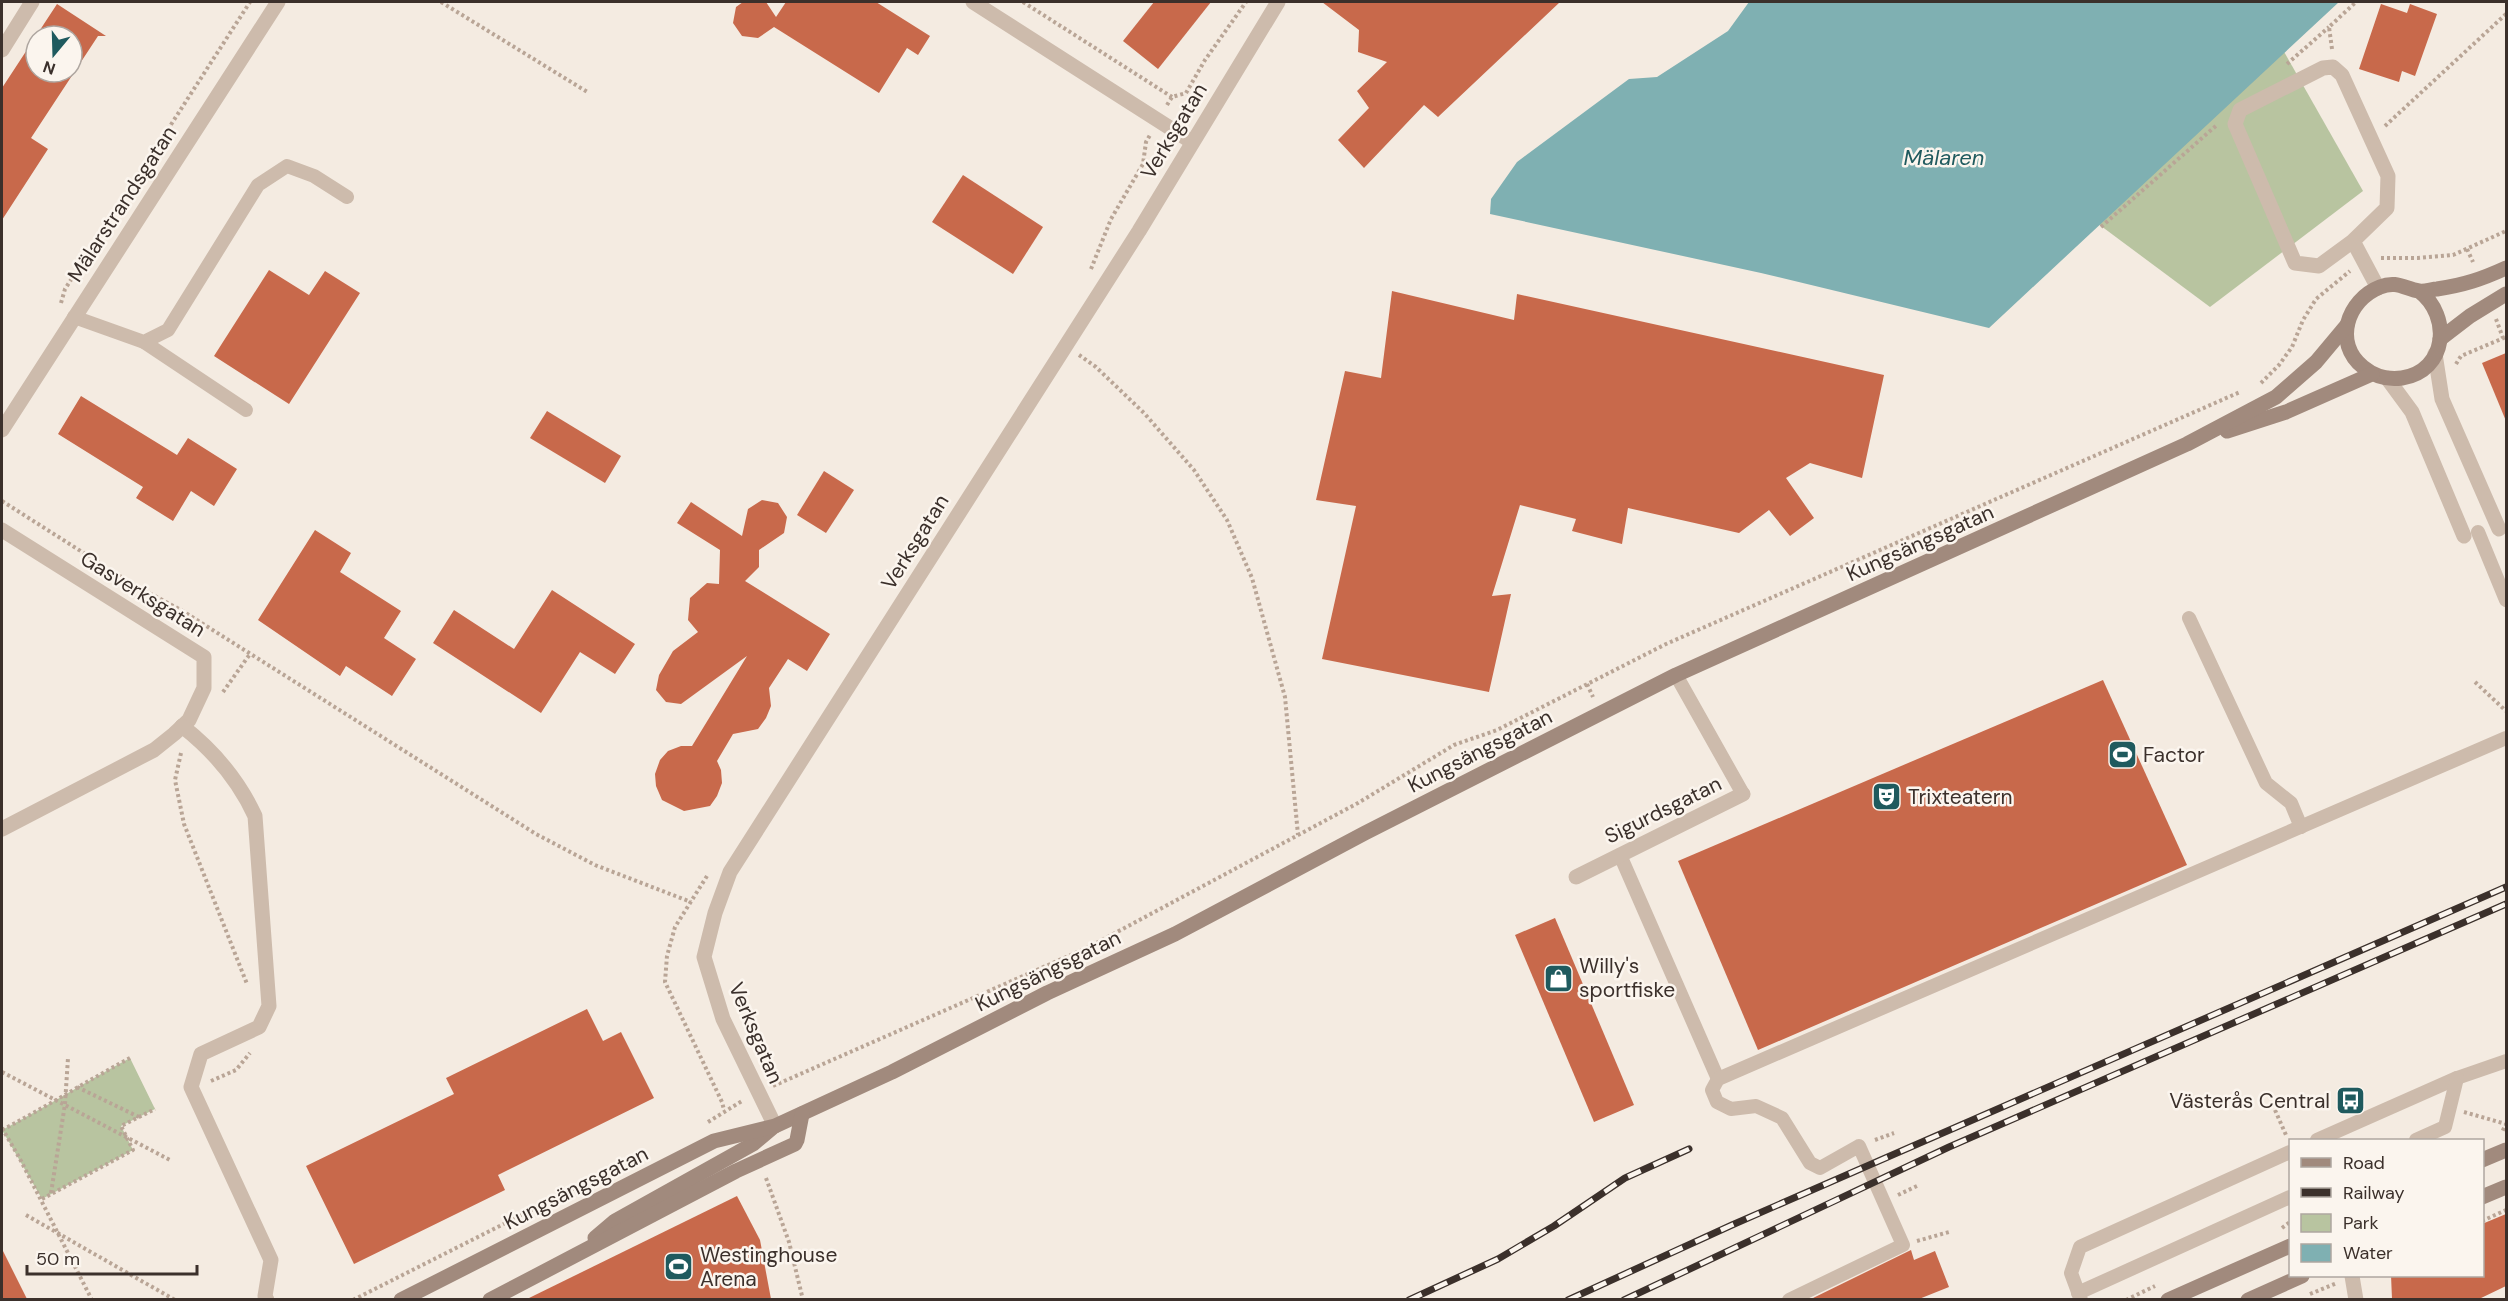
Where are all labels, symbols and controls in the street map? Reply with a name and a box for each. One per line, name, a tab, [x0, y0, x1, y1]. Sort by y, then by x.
north arrow	[24, 24, 84, 84]
text: N	[40, 56, 58, 80]
street label: Verksgatan	[1134, 78, 1214, 184]
street label: Mälarstrandsgatan	[61, 121, 183, 287]
water label: Mälaren	[1904, 143, 1984, 172]
street label: Verksgatan	[875, 489, 955, 595]
street label: Kungsängsgatan	[1842, 498, 1998, 588]
street label: Gasverksgatan	[75, 544, 211, 644]
street label: Kungsängsgatan	[1403, 703, 1557, 799]
sports icon: Factor	[2106, 739, 2138, 771]
place label: Factor	[2143, 741, 2205, 769]
street label: Sigurdsgatan	[1600, 770, 1726, 850]
theatre icon: Trixteatern	[1871, 781, 1903, 813]
place label: Trixteatern	[1908, 783, 2013, 811]
street label: Kungsängsgatan	[971, 924, 1125, 1018]
place label: Willy's sportfiske	[1579, 952, 1675, 1004]
shop icon: Willy's sportfiske	[1542, 962, 1574, 994]
street label: Verksgatan	[722, 978, 790, 1088]
bus stop icon: Västerås Central	[2335, 1085, 2367, 1117]
place label: Västerås Central	[2169, 1087, 2330, 1115]
legend	[2289, 1139, 2484, 1277]
street label: Kungsängsgatan	[499, 1140, 653, 1236]
text: Road	[2343, 1151, 2385, 1175]
text: Railway	[2343, 1181, 2405, 1205]
text: Park	[2343, 1211, 2379, 1235]
scale bar	[27, 1238, 196, 1276]
place label: Westinghouse Arena	[700, 1241, 837, 1293]
text: Water	[2343, 1241, 2393, 1265]
text: 50 m	[36, 1247, 80, 1271]
sports icon: Westinghouse Arena	[663, 1251, 695, 1283]

